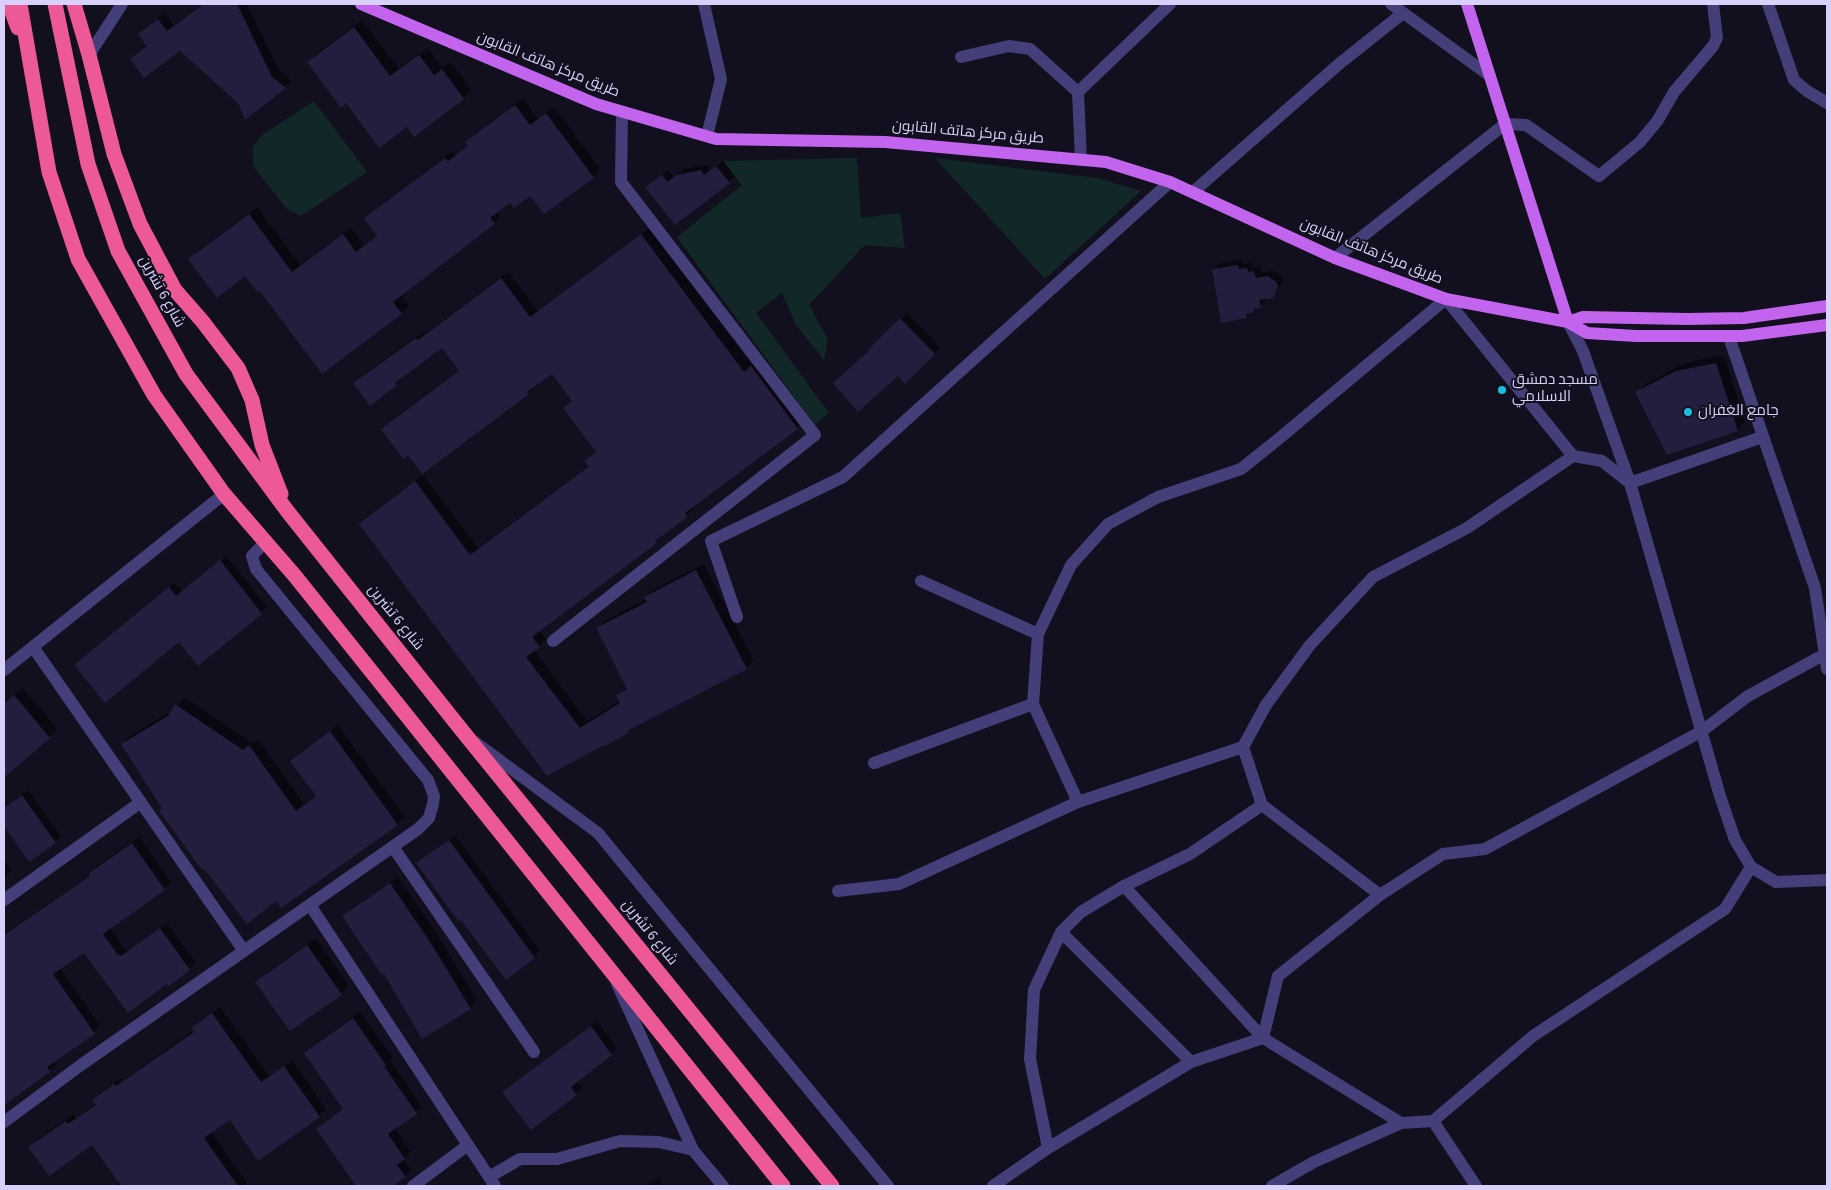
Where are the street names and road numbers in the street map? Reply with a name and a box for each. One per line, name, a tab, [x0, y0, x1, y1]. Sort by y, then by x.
street label: طريق مركز هاتف القابون	[474, 28, 622, 102]
street label: طريق مركز هاتف القابون	[891, 117, 1045, 149]
street label: طريق مركز هاتف القابون	[1297, 215, 1445, 289]
street label: شارع 6 تشرين	[134, 253, 188, 331]
street label: شارع 6 تشرين	[363, 582, 427, 654]
street label: شارع 6 تشرين	[617, 897, 681, 969]

